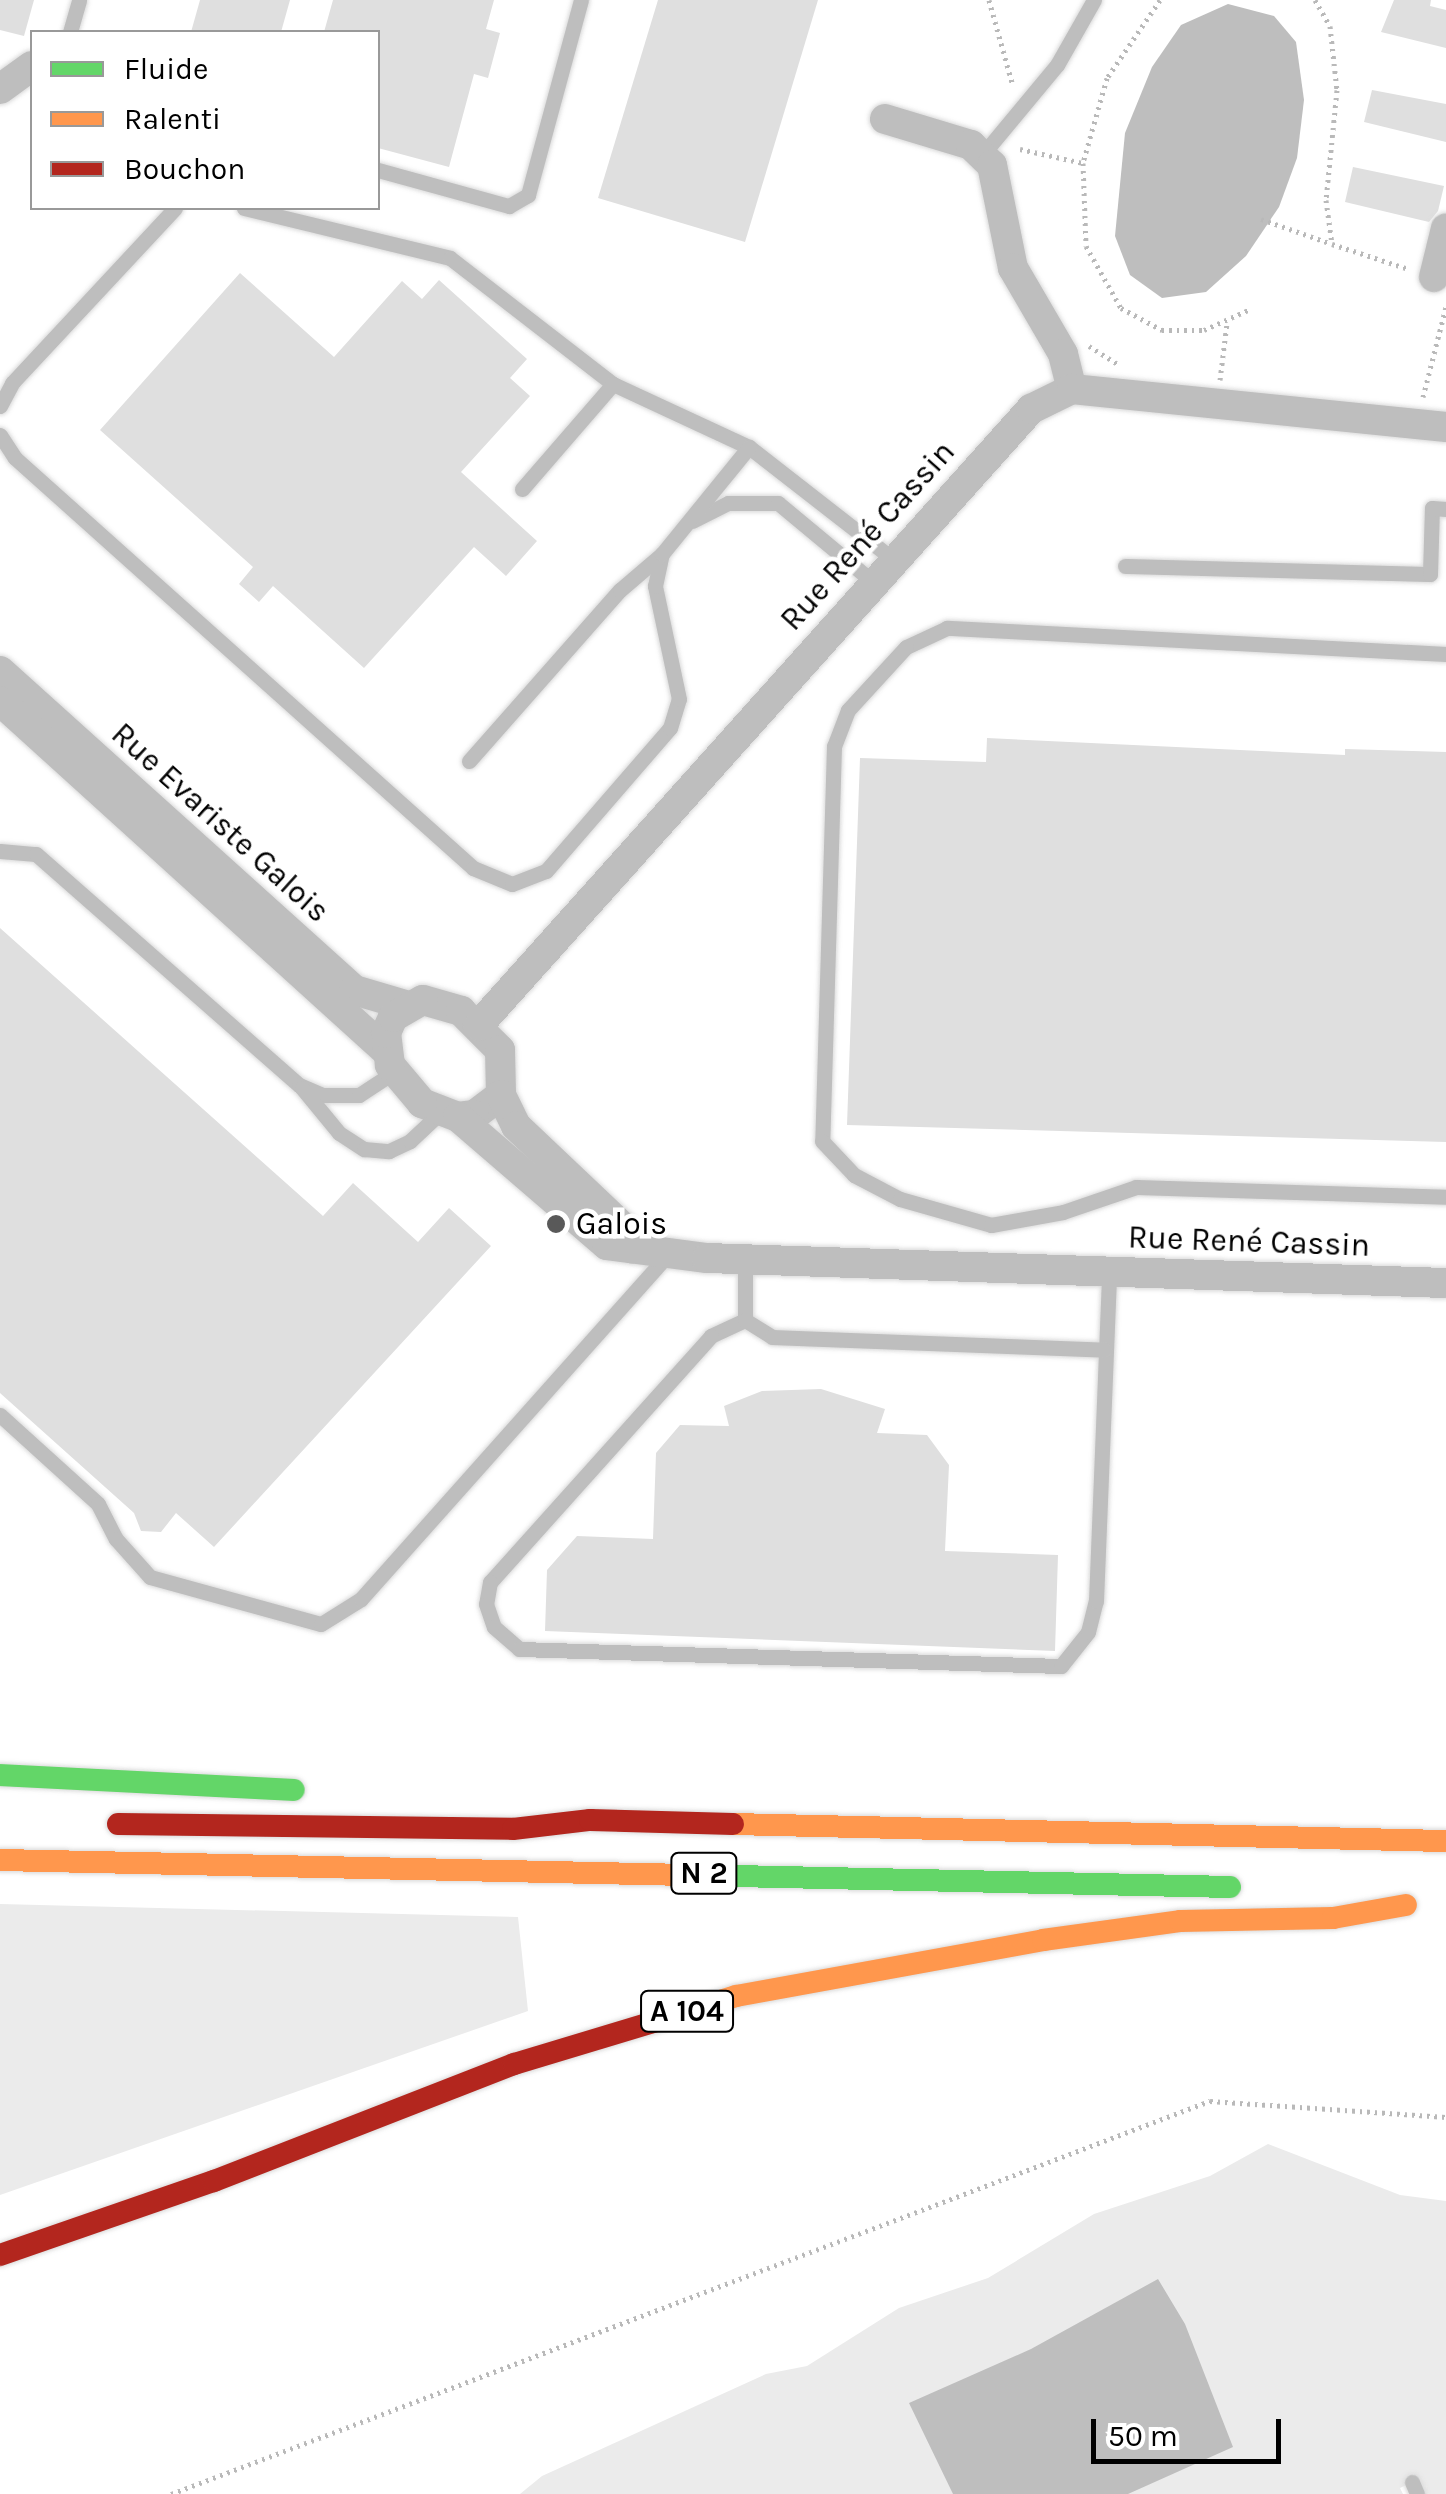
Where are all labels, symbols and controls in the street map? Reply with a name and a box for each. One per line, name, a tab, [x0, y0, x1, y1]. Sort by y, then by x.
legend	[30, 30, 380, 210]
text: Fluide	[124, 51, 208, 87]
text: Ralenti	[124, 101, 221, 137]
text: Bouchon	[124, 151, 245, 187]
street label: Rue René Cassin	[773, 433, 963, 639]
street label: Rue Evariste Galois	[103, 715, 337, 931]
place label: Galois	[576, 1205, 667, 1243]
marker: Galois	[545, 1213, 567, 1235]
street label: Rue René Cassin	[1127, 1219, 1371, 1265]
road number: N 2	[669, 1848, 739, 1898]
road number: A 104	[640, 1986, 734, 2036]
scale bar	[1096, 2399, 1286, 2461]
text: 50 m	[1108, 2418, 1178, 2454]

